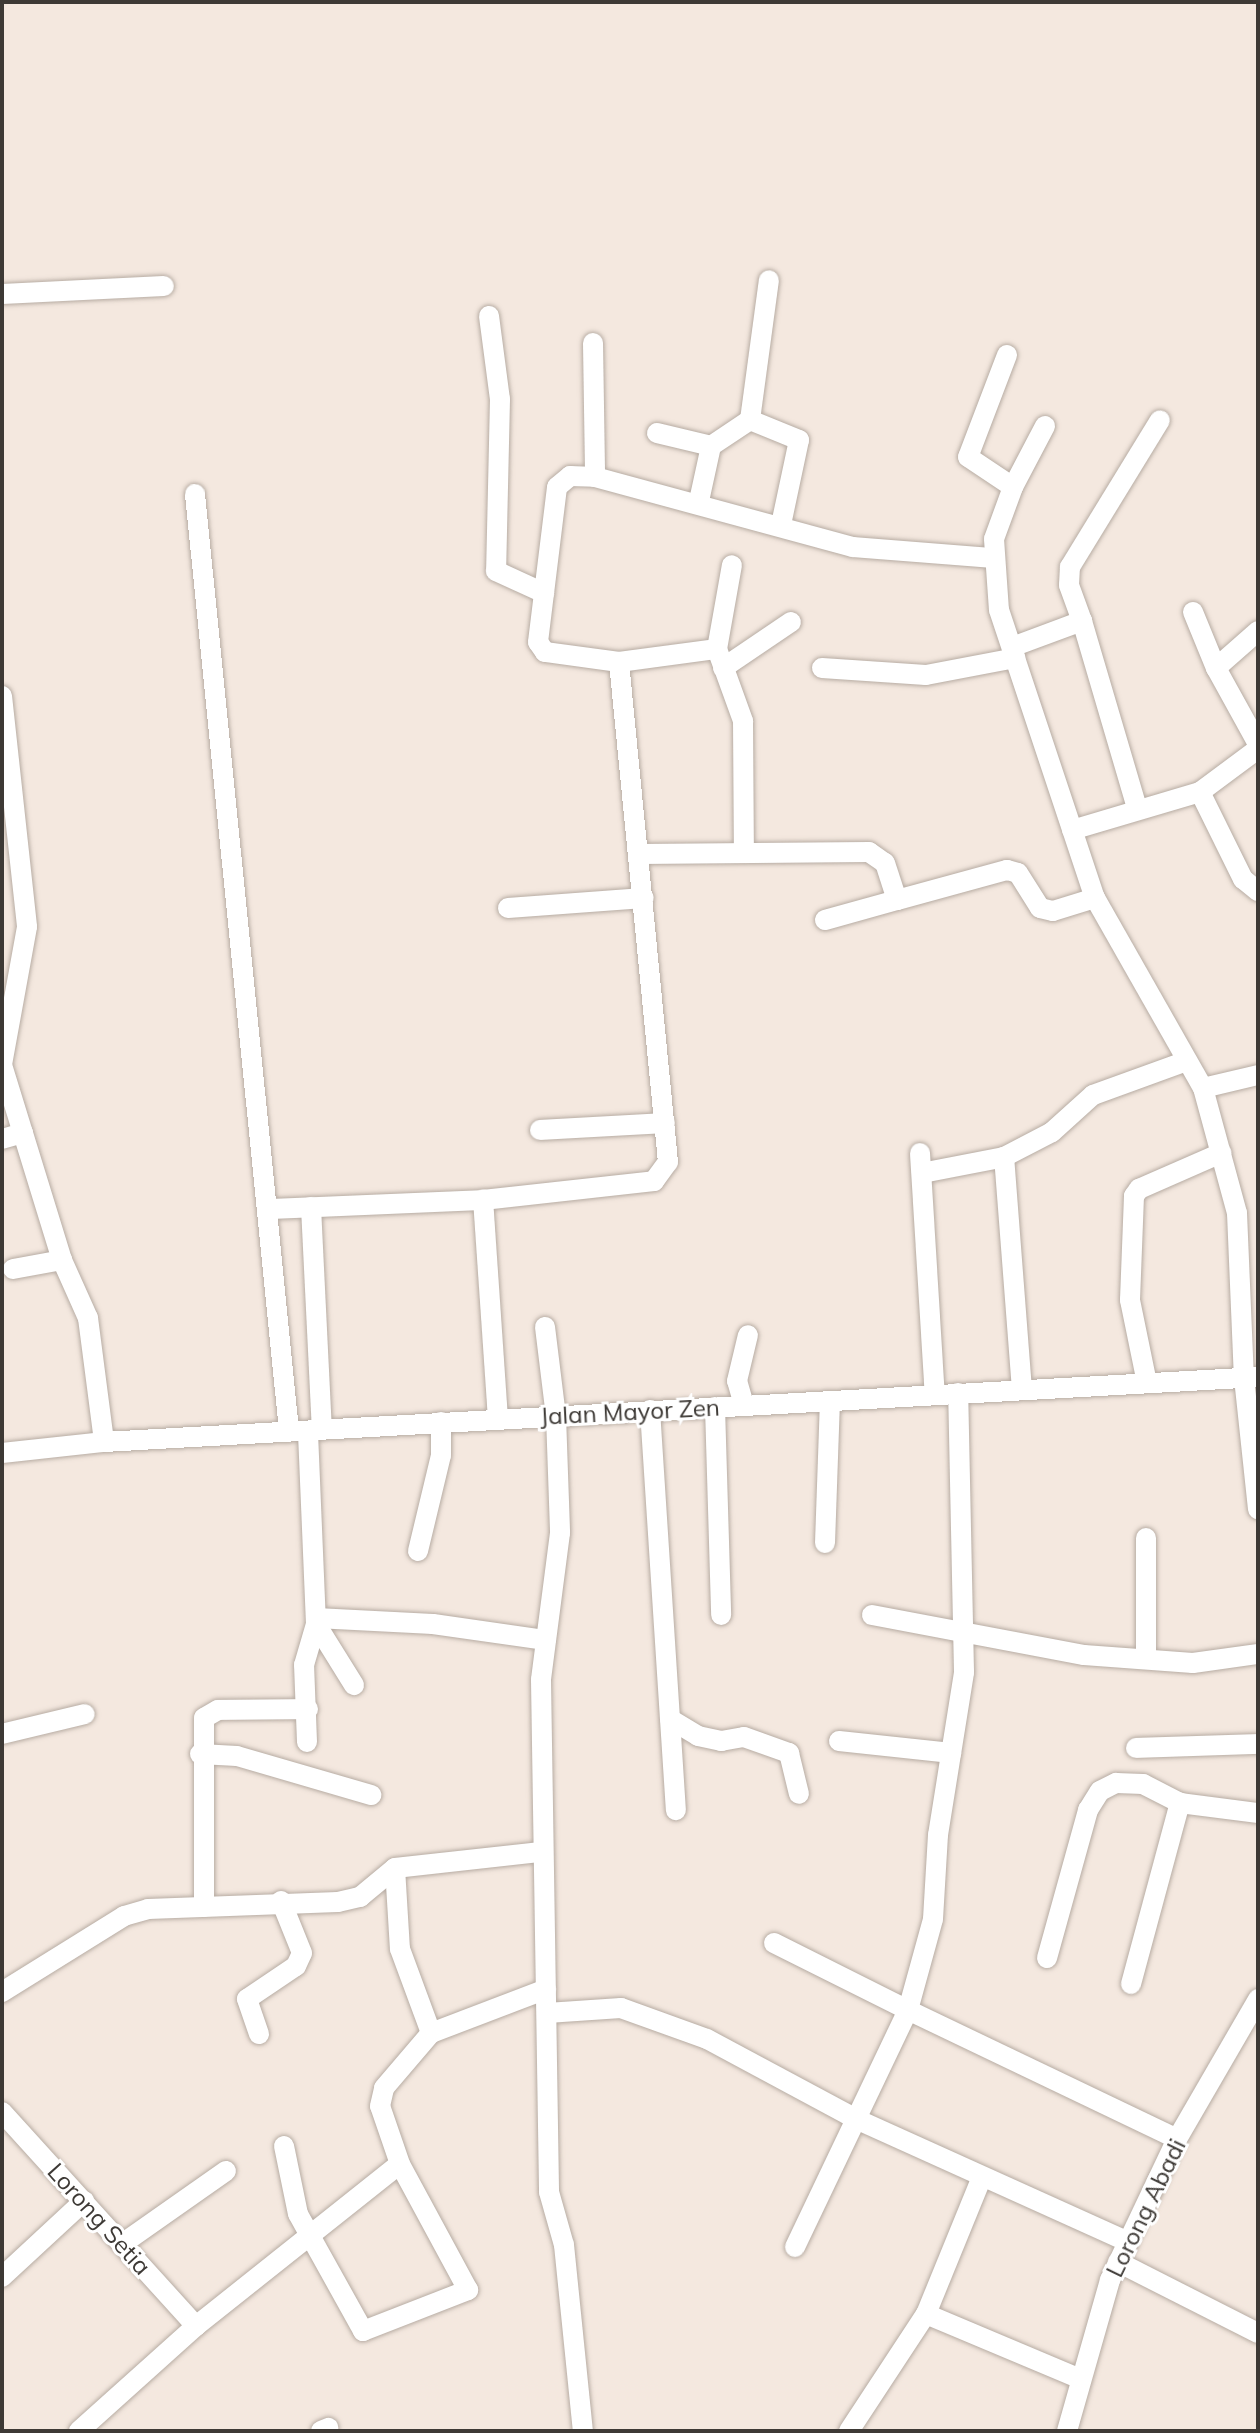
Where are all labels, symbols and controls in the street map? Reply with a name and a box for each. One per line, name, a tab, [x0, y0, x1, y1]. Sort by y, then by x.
street label: Jalan Mayor Zen	[539, 1393, 721, 1431]
street label: Lorong Abadi	[1100, 2134, 1192, 2282]
street label: Lorong Setia	[41, 2157, 157, 2281]

